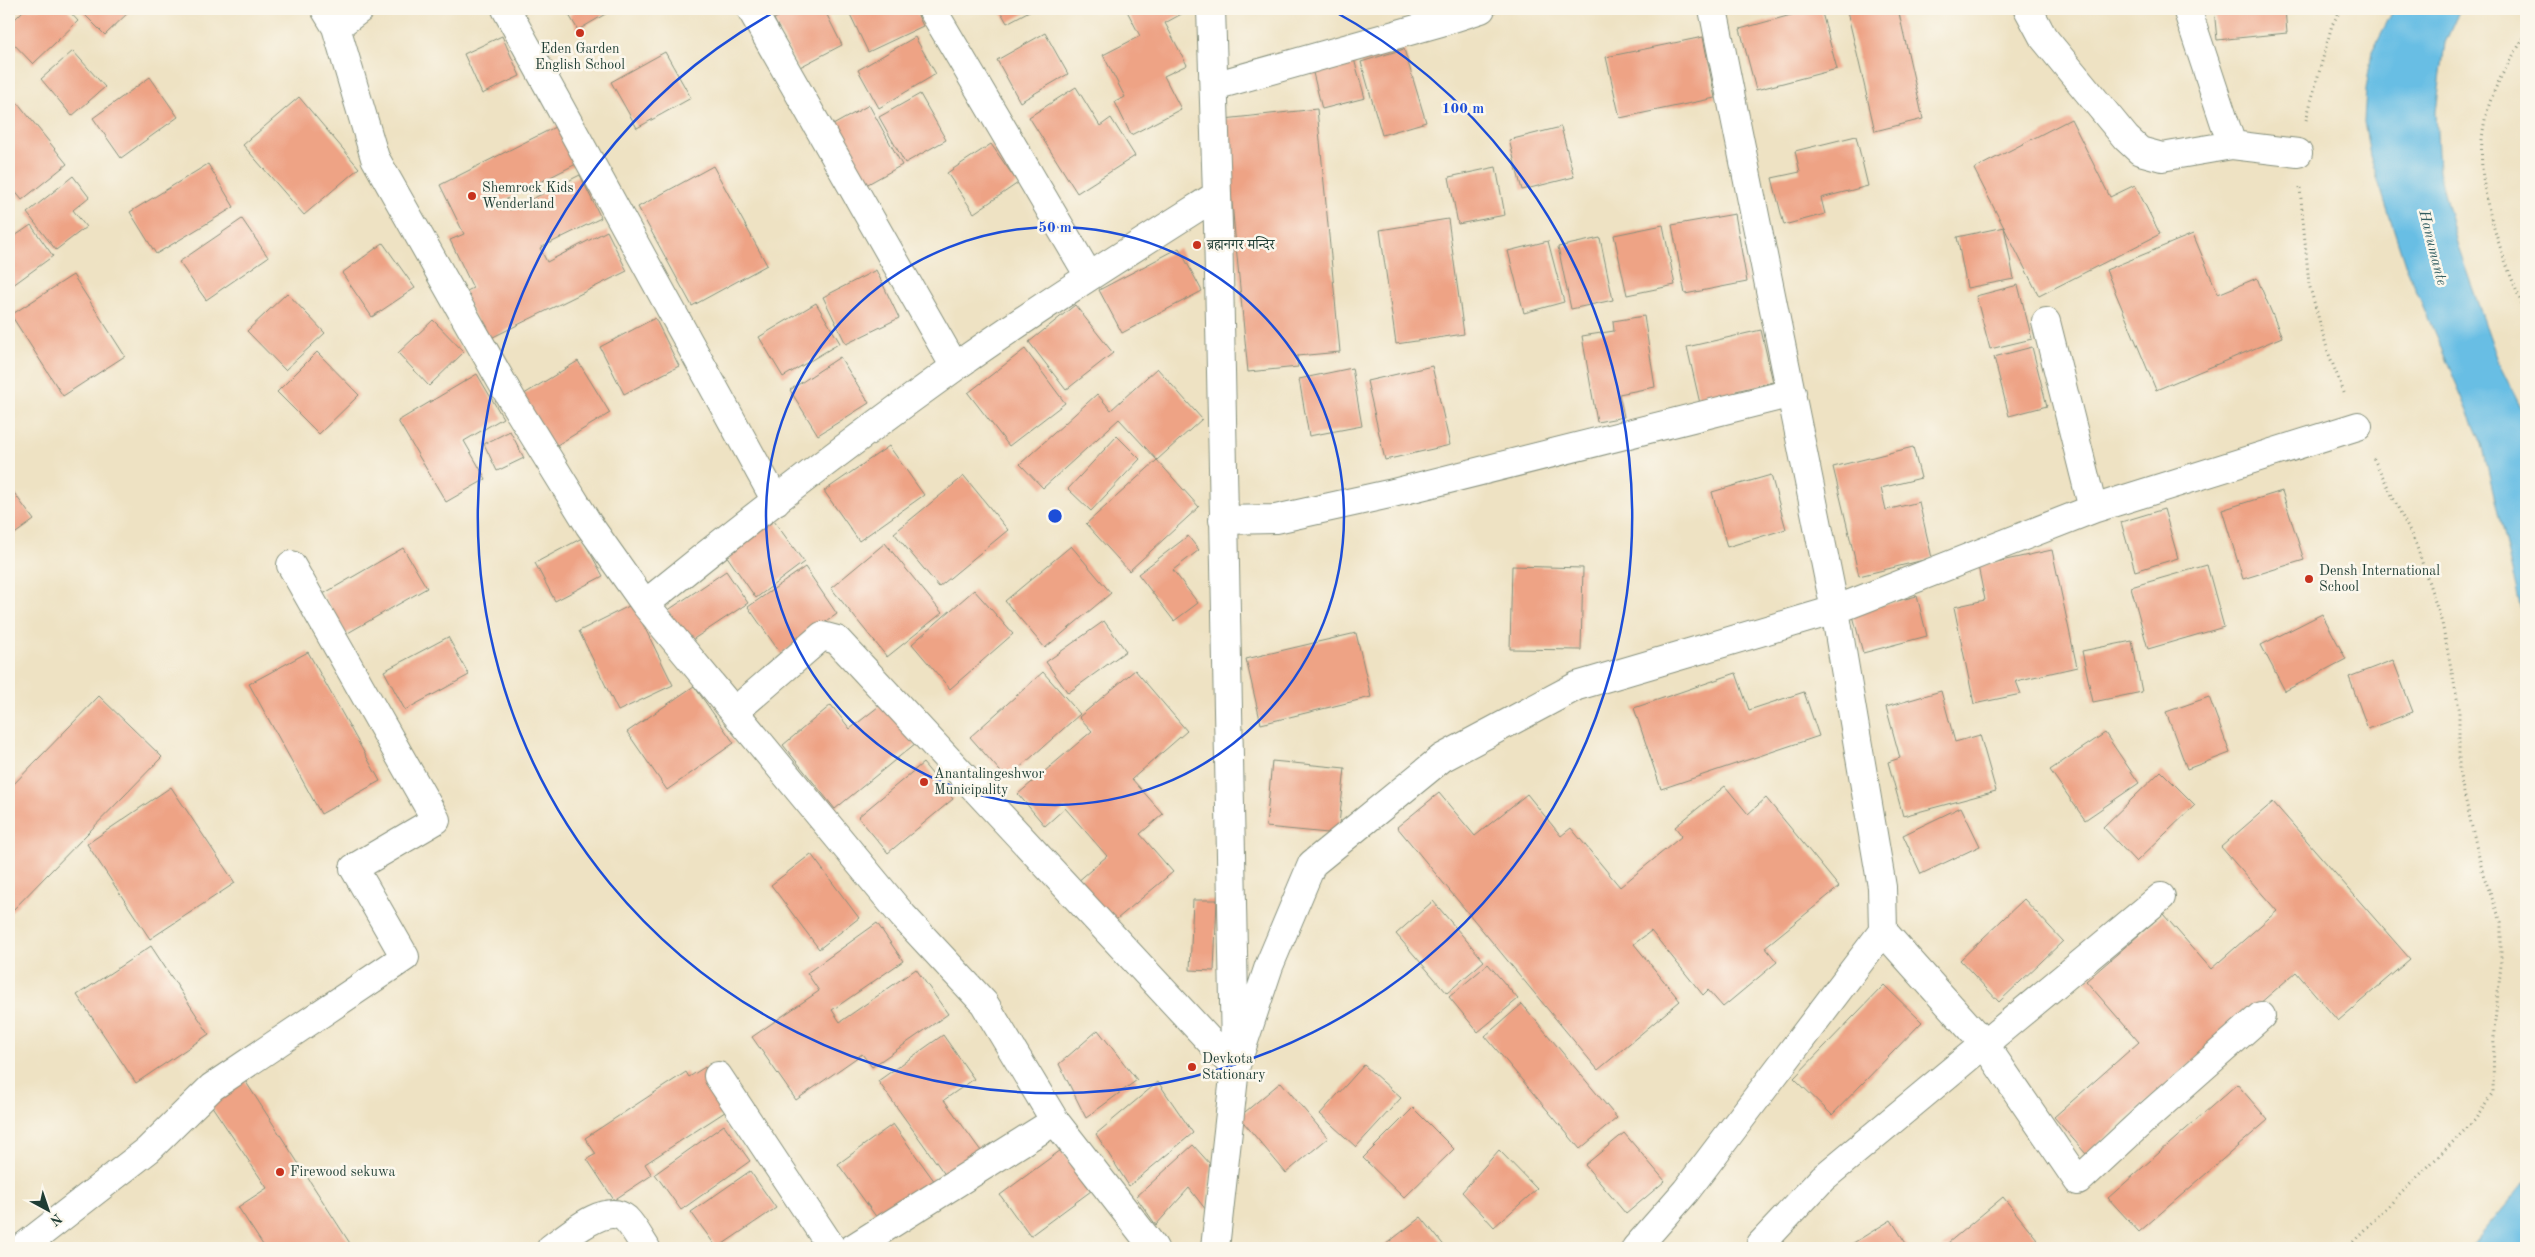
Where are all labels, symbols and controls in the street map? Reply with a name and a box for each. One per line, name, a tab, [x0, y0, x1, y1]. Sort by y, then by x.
marker: Eden Garden English School	[574, 27, 586, 39]
place label: Eden Garden English School	[535, 42, 625, 72]
text: 100 m	[1442, 102, 1484, 117]
place label: Shemrock Kids Wenderland	[482, 181, 574, 211]
marker: Shemrock Kids Wenderland	[466, 190, 478, 202]
water label: Hanumante	[2415, 208, 2449, 287]
text: 50 m	[1038, 221, 1072, 236]
place label: ब्रह्मनगर मन्दिर	[1206, 236, 1275, 252]
marker: ब्रह्मनगर मन्दिर	[1191, 239, 1203, 251]
centre of rings	[1046, 507, 1064, 525]
place label: Densh International School	[2319, 564, 2440, 594]
marker: Densh International School	[2303, 573, 2315, 585]
place label: Anantalingeshwor Municipality	[934, 767, 1044, 797]
marker: Anantalingeshwor Municipality	[918, 776, 930, 788]
place label: Devkota Stationary	[1202, 1052, 1266, 1082]
marker: Devkota Stationary	[1186, 1061, 1198, 1073]
place label: Firewood sekuwa	[290, 1165, 395, 1179]
marker: Firewood sekuwa	[274, 1166, 286, 1178]
north arrow	[22, 1184, 72, 1234]
text: N	[47, 1210, 64, 1228]

